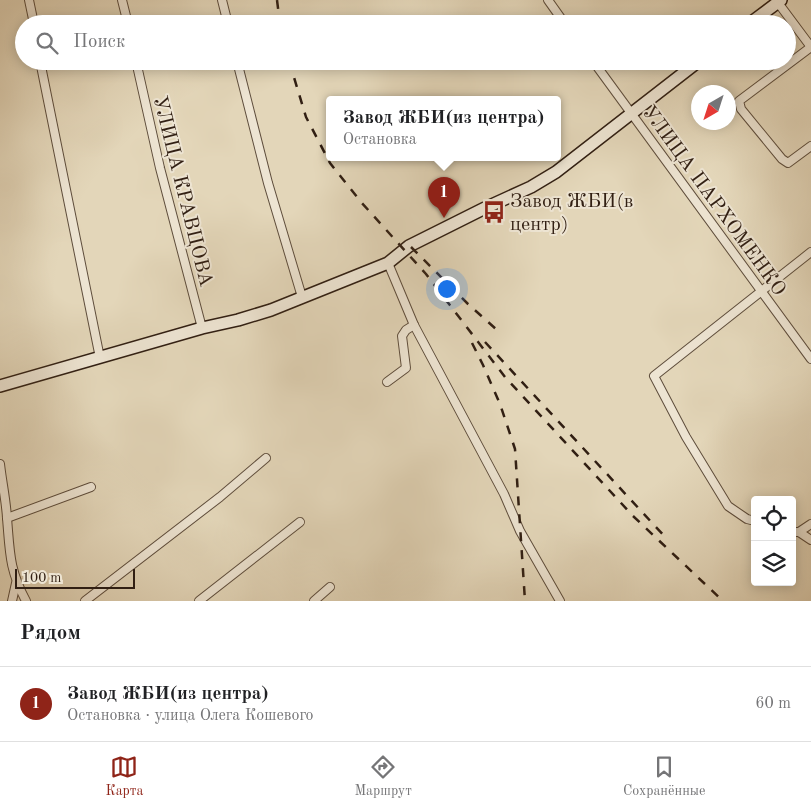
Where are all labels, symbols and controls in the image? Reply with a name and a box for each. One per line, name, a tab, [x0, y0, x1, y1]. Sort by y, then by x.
search box	[15, 15, 796, 70]
icon: search	[33, 29, 61, 57]
text: Поиск	[73, 33, 125, 52]
north arrow	[691, 85, 736, 130]
street label: УЛИЦА КРАВЦОВА	[149, 94, 215, 289]
popup	[326, 96, 561, 161]
street label: УЛИЦА ПАРХОМЕНКО	[638, 102, 789, 300]
text: Завод ЖБИ(из центра)	[343, 109, 544, 128]
text: Остановка	[343, 132, 417, 148]
pin: 1	[428, 177, 460, 218]
place label: Завод ЖБИ(в центр)	[510, 192, 633, 235]
bus stop icon: Завод ЖБИ(в центр)	[481, 199, 507, 225]
your location	[434, 276, 460, 302]
map controls	[751, 496, 796, 586]
button: locate	[751, 496, 796, 541]
button: layers	[751, 541, 796, 586]
scale bar	[15, 566, 135, 589]
text: 100 m	[22, 571, 61, 585]
text: Рядом	[20, 623, 81, 644]
text: Завод ЖБИ(из центра)	[67, 685, 269, 704]
text: 1	[31, 696, 41, 712]
text: 60 m	[755, 696, 791, 712]
text: Остановка · улица Олега Кошевого	[67, 708, 314, 724]
tab: Карта	[106, 753, 143, 800]
tab: Маршрут	[354, 753, 412, 800]
tab: Сохранённые	[623, 753, 705, 800]

